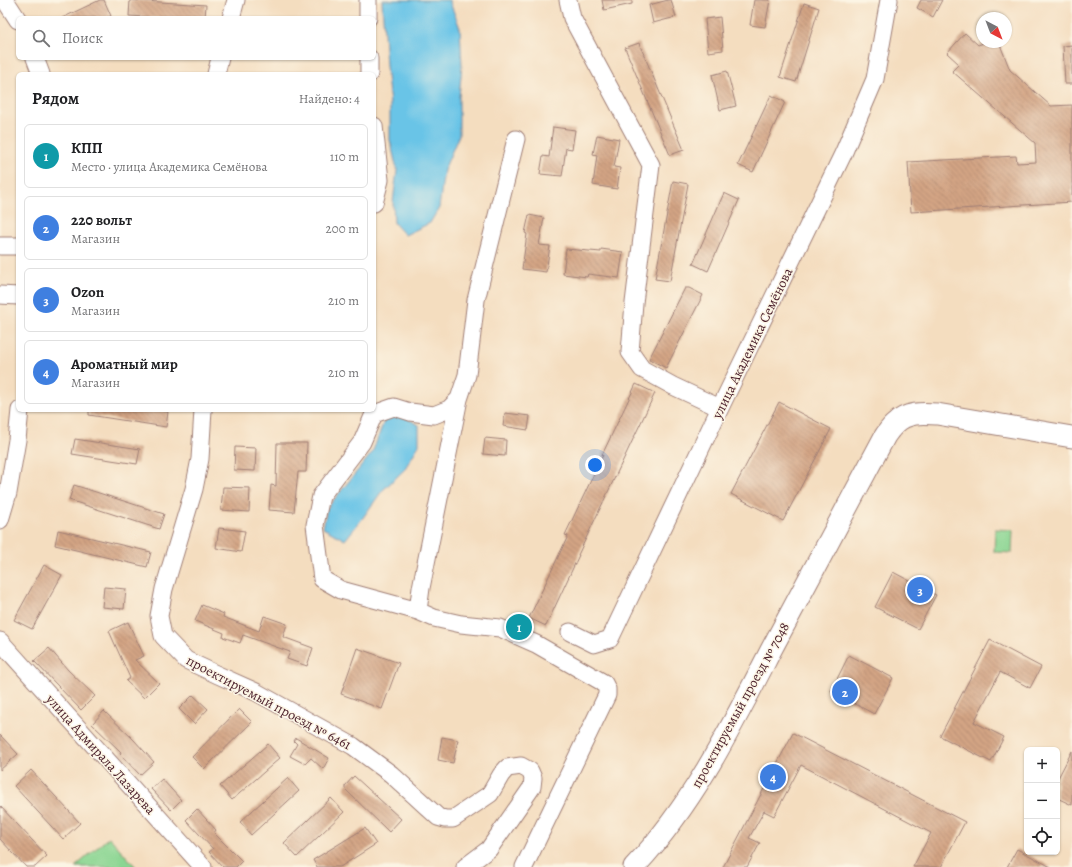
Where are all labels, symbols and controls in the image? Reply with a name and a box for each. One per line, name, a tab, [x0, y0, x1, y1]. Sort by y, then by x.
north arrow	[976, 12, 1012, 48]
search box	[16, 16, 376, 60]
icon: search	[30, 27, 52, 49]
text: Поиск	[62, 28, 103, 48]
text: Рядом	[32, 87, 79, 110]
text: Найдено: 4	[299, 90, 360, 107]
text: КПП	[71, 138, 103, 158]
text: 1	[44, 148, 48, 165]
text: 110 m	[330, 148, 359, 165]
text: Место · улица Академика Семёнова	[71, 158, 267, 175]
text: 220 вольт	[71, 210, 132, 230]
text: 2	[43, 220, 49, 237]
text: 200 m	[326, 220, 359, 237]
text: Магазин	[71, 230, 120, 247]
street label: улица Академика Семёнова	[707, 264, 798, 423]
text: Ozon	[71, 282, 104, 302]
text: 3	[43, 292, 49, 309]
text: 210 m	[328, 292, 359, 309]
text: Магазин	[71, 302, 120, 319]
text: Ароматный мир	[71, 354, 178, 374]
text: 4	[43, 364, 49, 381]
text: 210 m	[328, 364, 359, 381]
text: Магазин	[71, 374, 120, 391]
your location	[585, 455, 605, 475]
pin: 3	[907, 575, 933, 605]
pin: 1	[506, 612, 532, 642]
street label: проектируемый проезд № 7048	[687, 619, 793, 791]
street label: проектируемый проезд № 6461	[183, 651, 355, 754]
pin: 2	[832, 677, 858, 707]
street label: улица Адмирала Лазарева	[41, 689, 160, 819]
map controls	[1024, 747, 1060, 855]
button: +	[1024, 747, 1060, 783]
pin: 4	[760, 762, 786, 792]
button: −	[1024, 783, 1060, 819]
button: locate	[1024, 819, 1060, 855]

